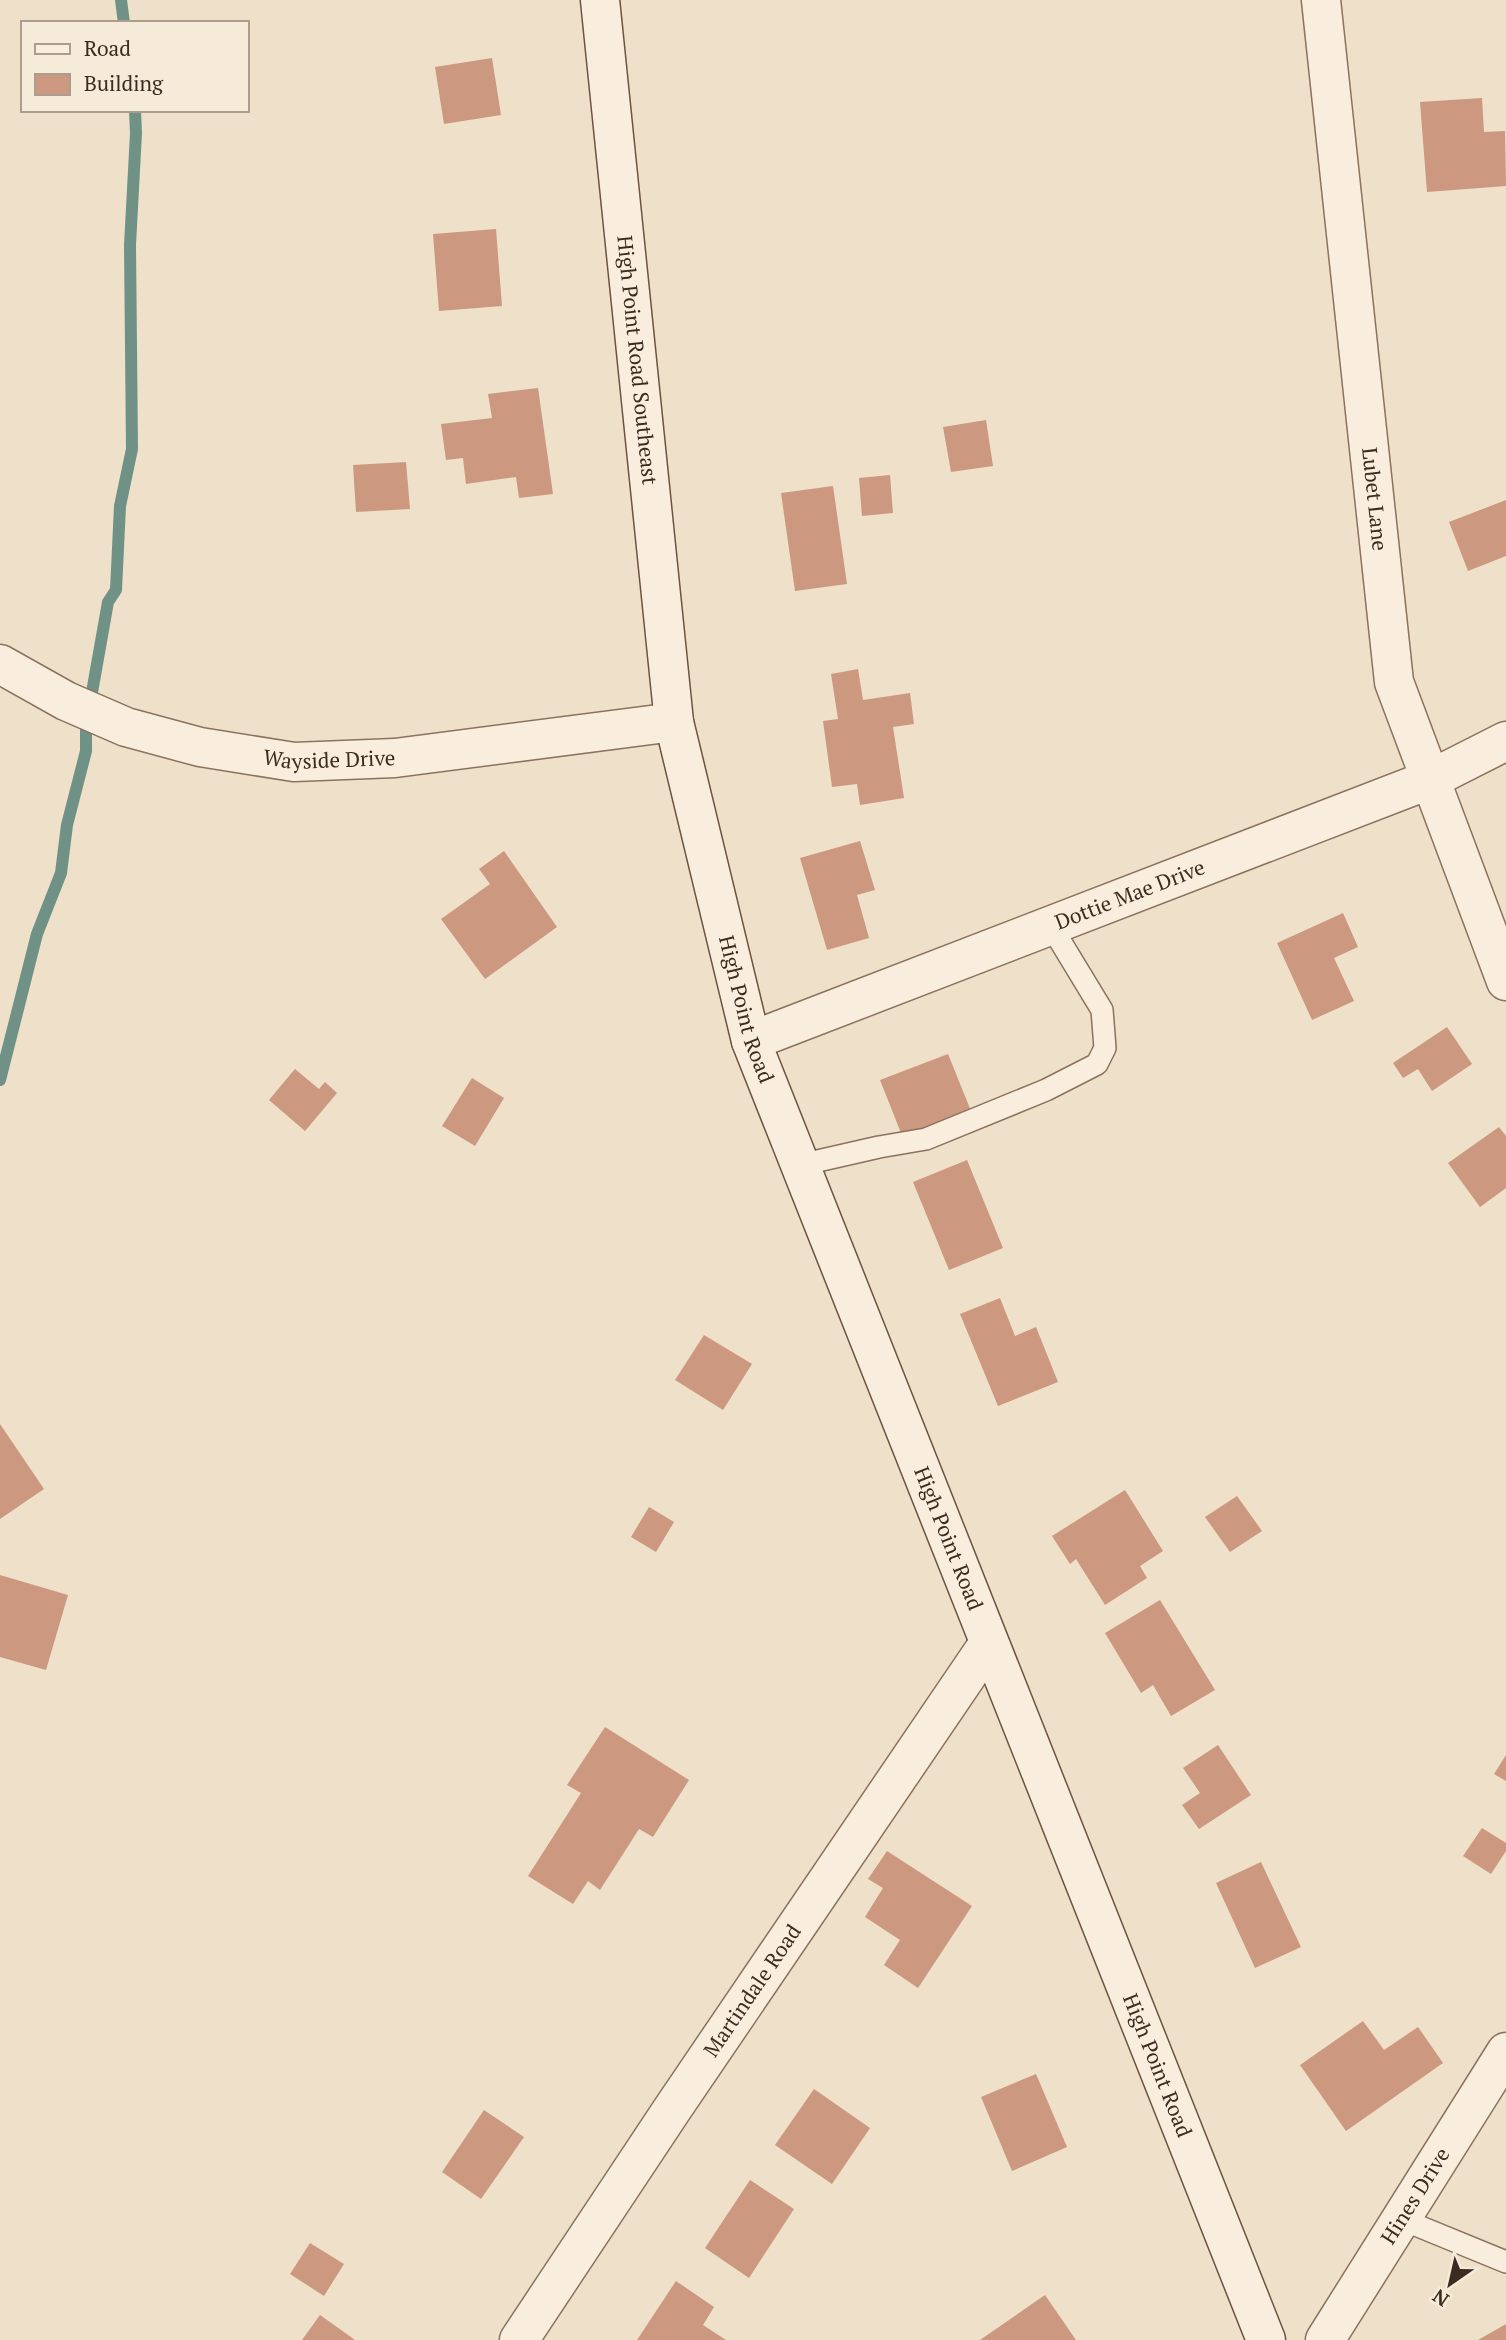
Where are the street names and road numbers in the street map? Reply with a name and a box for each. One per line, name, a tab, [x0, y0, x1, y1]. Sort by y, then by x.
street label: High Point Road Southeast	[611, 234, 665, 486]
street label: Lubet Lane	[1356, 446, 1395, 552]
street label: Wayside Drive	[261, 742, 396, 775]
street label: Dottie Mae Drive	[1051, 853, 1208, 936]
street label: High Point Road	[713, 932, 781, 1087]
street label: High Point Road	[908, 1462, 990, 1614]
street label: Martindale Road	[697, 1918, 807, 2062]
street label: High Point Road	[1117, 1989, 1199, 2141]
street label: Hines Drive	[1374, 2142, 1455, 2249]

